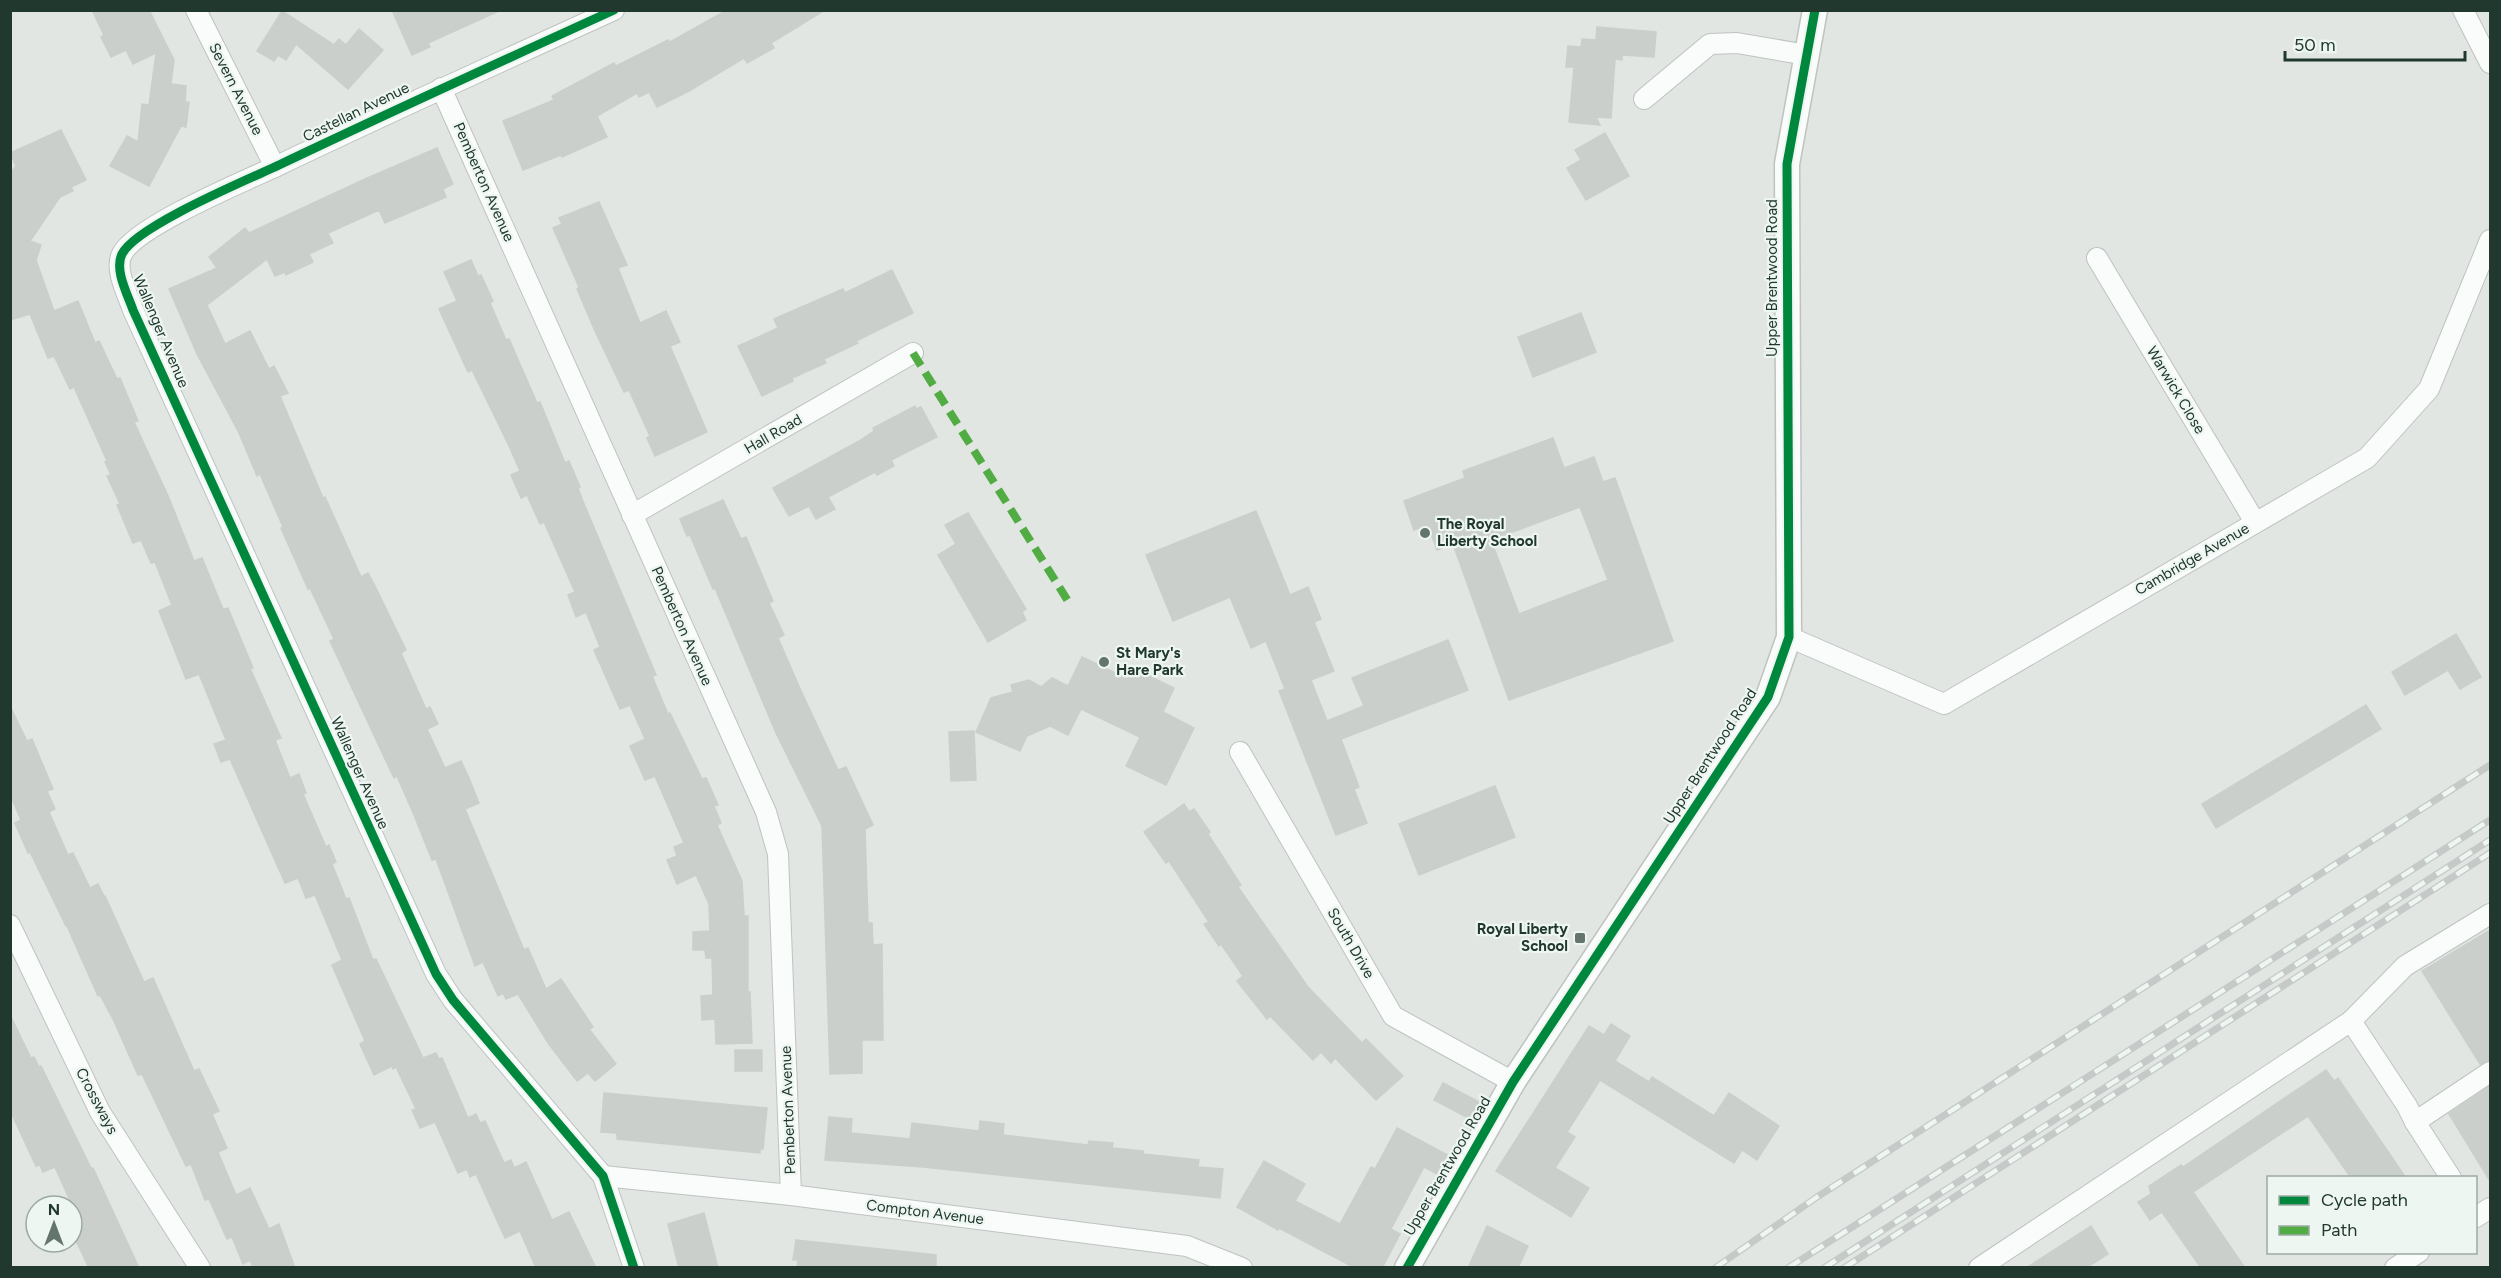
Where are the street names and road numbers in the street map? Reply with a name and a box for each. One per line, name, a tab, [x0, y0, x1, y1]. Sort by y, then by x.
street label: Severn Avenue	[205, 40, 267, 138]
street label: Castellan Avenue	[300, 78, 412, 146]
street label: Pemberton Avenue	[450, 120, 518, 244]
street label: Upper Brentwood Road	[1763, 199, 1781, 357]
street label: Wallenger Avenue	[129, 272, 193, 390]
street label: Warwick Close	[2143, 343, 2209, 437]
street label: Hall Road	[741, 410, 805, 458]
street label: Cambridge Avenue	[2132, 519, 2252, 599]
street label: Pemberton Avenue	[648, 564, 716, 688]
street label: Upper Brentwood Road	[1659, 685, 1761, 827]
street label: Wallenger Avenue	[327, 714, 393, 832]
street label: South Drive	[1324, 904, 1378, 982]
street label: Pemberton Avenue	[777, 1045, 799, 1175]
street label: Crossways	[72, 1065, 122, 1137]
street label: Upper Brentwood Road	[1400, 1093, 1494, 1239]
street label: Compton Avenue	[865, 1196, 985, 1228]

